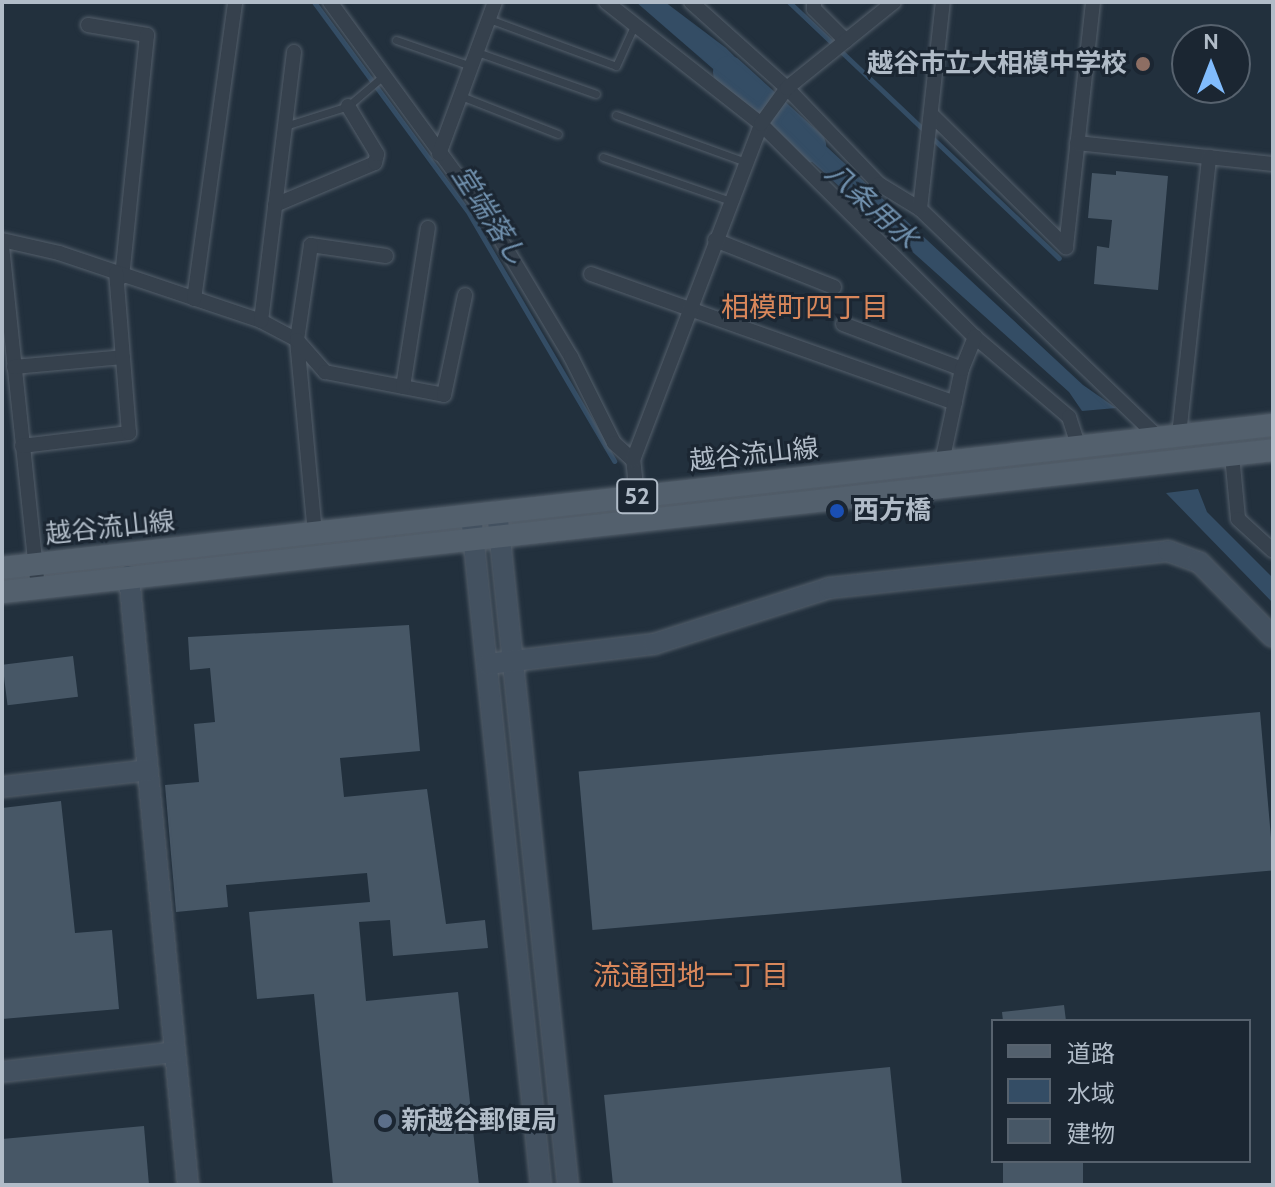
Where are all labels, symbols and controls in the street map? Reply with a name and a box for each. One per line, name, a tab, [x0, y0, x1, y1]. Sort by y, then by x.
north arrow	[1171, 24, 1251, 104]
text: N	[1203, 28, 1219, 55]
place label: 越谷市立大相模中学校	[867, 48, 1127, 80]
marker: 越谷市立大相模中学校	[1134, 55, 1152, 73]
water label: 八条用水	[819, 155, 925, 255]
water label: 堂端落し	[445, 159, 535, 271]
district label: 相模町四丁目	[721, 290, 889, 324]
street label: 越谷流山線	[688, 433, 820, 477]
road number: 52	[615, 476, 659, 516]
place label: 西方橋	[853, 495, 931, 527]
marker: 西方橋	[828, 502, 846, 520]
street label: 越谷流山線	[44, 506, 176, 550]
district label: 流通団地一丁目	[593, 958, 789, 992]
legend	[991, 1019, 1251, 1163]
text: 道路	[1067, 1039, 1115, 1068]
text: 水域	[1067, 1079, 1115, 1108]
place label: 新越谷郵便局	[401, 1105, 557, 1137]
marker: 新越谷郵便局	[376, 1112, 394, 1130]
text: 建物	[1067, 1119, 1115, 1148]

